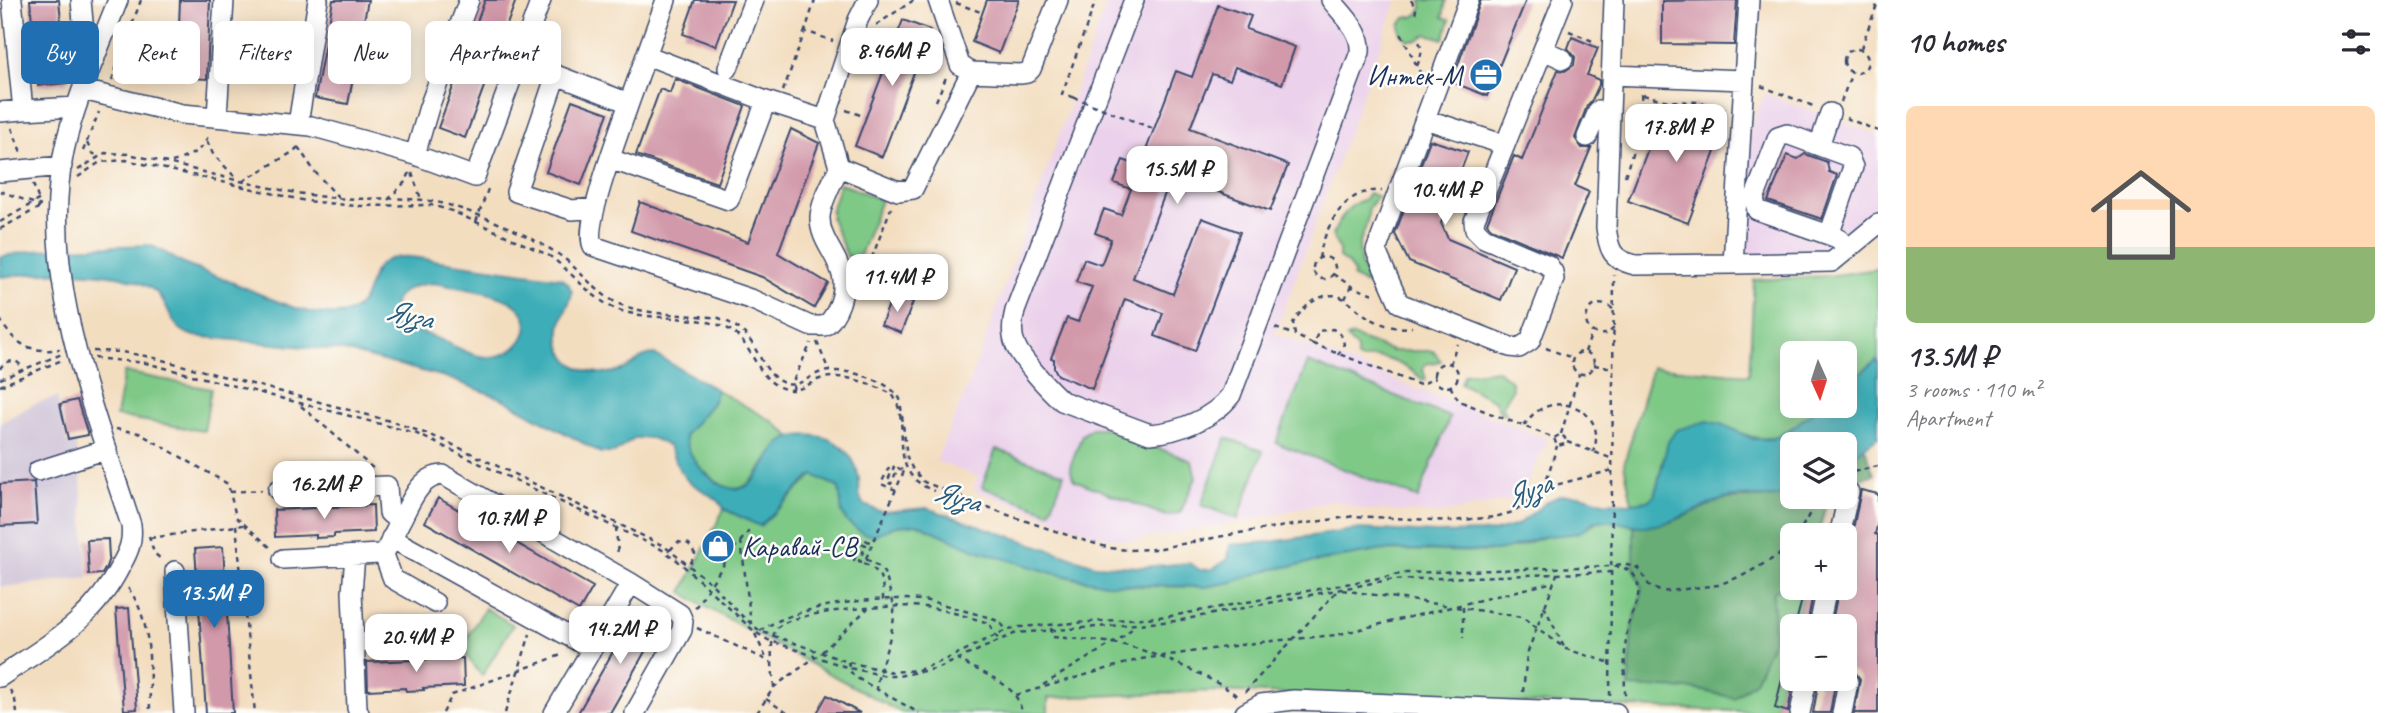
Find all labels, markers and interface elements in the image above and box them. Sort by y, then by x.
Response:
chip: Buy [21,21,99,84]
chip: Rent [113,21,200,84]
chip: Filters [214,21,314,84]
chip: New [328,21,411,84]
chip: Apartment [425,21,561,84]
text: 10 homes [1906,23,2004,61]
icon: filters [2337,23,2375,61]
pin: 8.46M ₽ [827,28,957,88]
text: 8.46M ₽ [857,36,927,65]
office icon: Интек-М [1467,56,1505,94]
place label: Интек-М [1367,58,1465,93]
pin: 17.8M ₽ [1611,104,1741,164]
text: 17.8M ₽ [1641,112,1711,141]
pin: 15.5M ₽ [1112,146,1242,206]
icon: home [2078,152,2204,278]
text: 15.5M ₽ [1142,154,1212,183]
pin: 10.4M ₽ [1380,168,1510,227]
text: 10.4M ₽ [1410,175,1480,204]
pin: 11.4M ₽ [832,254,962,314]
text: 11.4M ₽ [862,262,932,291]
water label: Яуза [382,290,439,338]
text: 13.5M ₽ [1906,337,1997,375]
north arrow [1780,341,1857,418]
map controls [1780,341,1857,691]
text: 3 rooms · 110 m² [1906,375,2041,404]
text: Apartment [1906,404,1991,433]
button: layers [1780,432,1857,509]
pin: 16.2M ₽ [259,462,389,521]
water label: Яуза [1499,463,1559,516]
text: 16.2M ₽ [289,469,359,498]
water label: Яуза [929,471,988,522]
pin: 10.7M ₽ [444,496,574,555]
text: 10.7M ₽ [474,503,544,532]
button: + [1780,523,1857,600]
shop icon: Каравай-СВ [699,527,737,565]
place label: Каравай-СВ [742,529,860,564]
pin: 13.5M ₽ [149,570,279,630]
text: 13.5M ₽ [179,578,249,607]
pin: 14.2M ₽ [555,606,685,666]
pin: 20.4M ₽ [351,614,481,674]
text: 14.2M ₽ [585,614,655,643]
button: − [1780,614,1857,691]
text: 20.4M ₽ [381,622,451,651]

